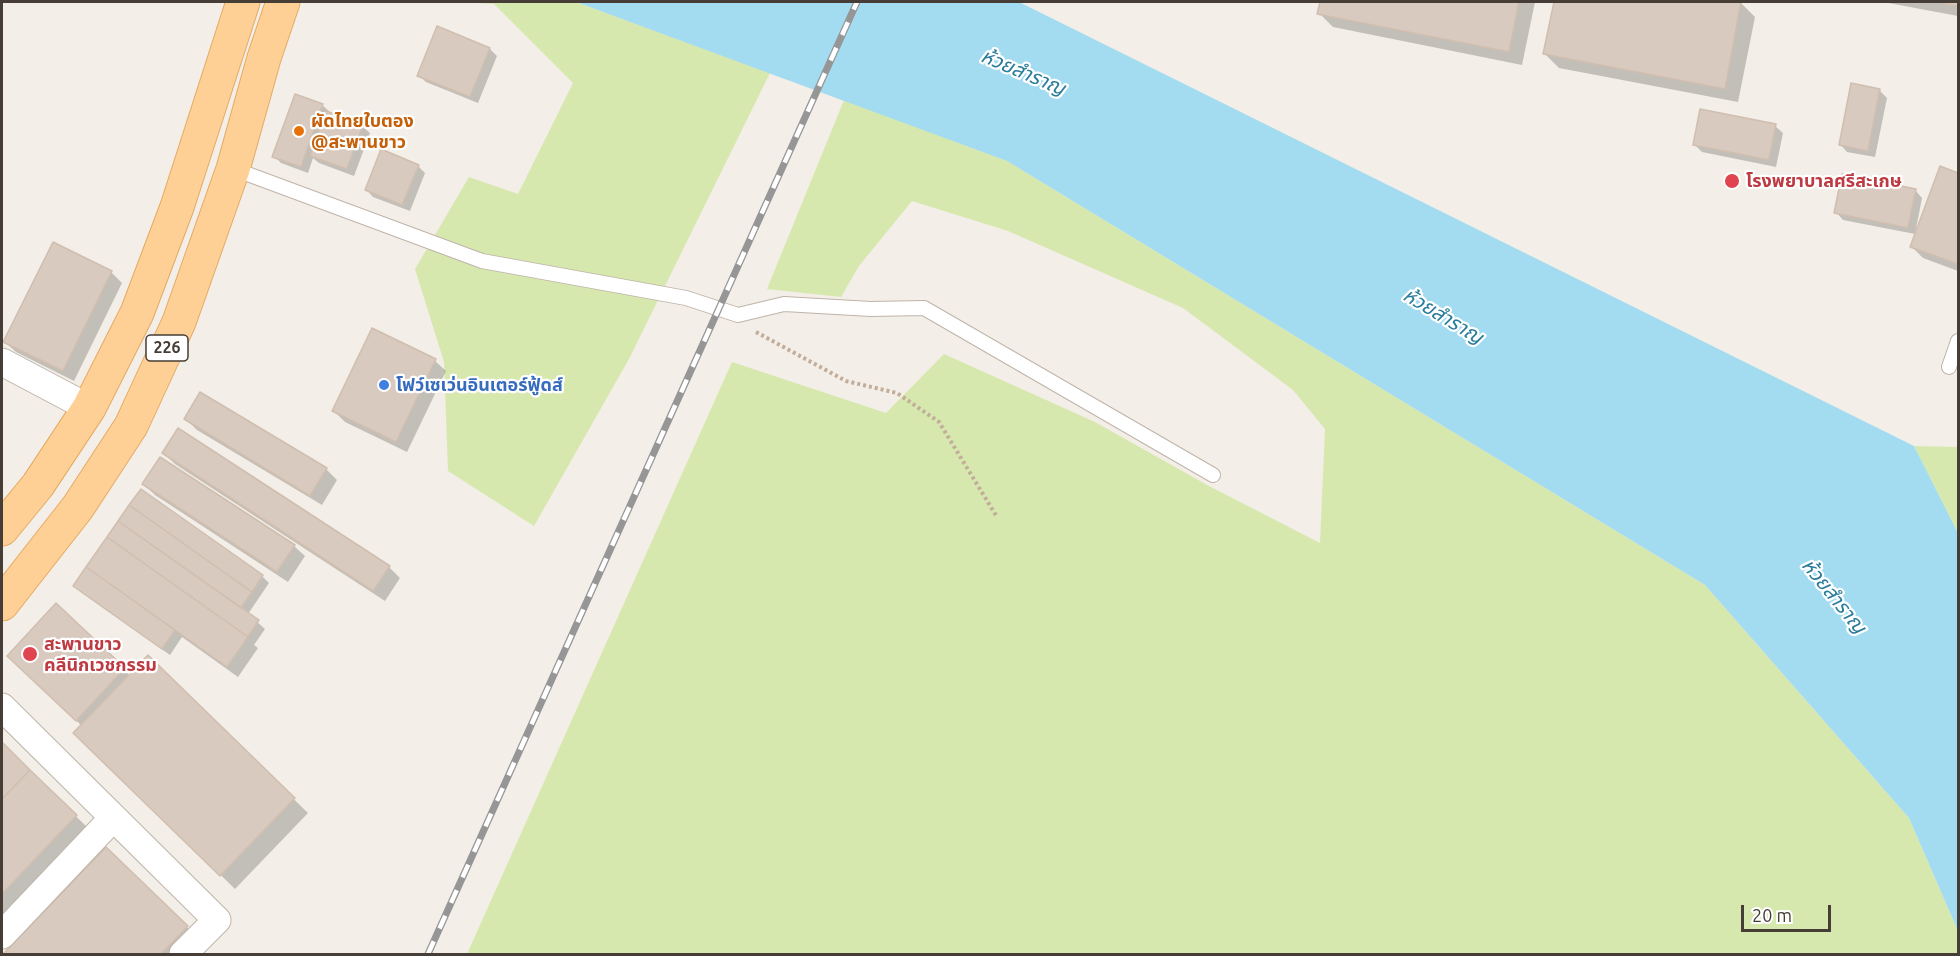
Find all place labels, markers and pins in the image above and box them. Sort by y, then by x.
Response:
place label: ผัดไทยใบตอง @สะพานขาว [311,110,414,152]
marker: ผัดไทยใบตอง @สะพานขาว [292,124,306,138]
place label: โรงพยาบาลศรีสะเกษ [1746,170,1902,192]
marker: โรงพยาบาลศรีสะเกษ [1723,172,1741,190]
place label: โฟว์เซเว่นอินเตอร์ฟู้ดส์ [396,374,563,396]
marker: โฟว์เซเว่นอินเตอร์ฟู้ดส์ [377,378,391,392]
place label: สะพานขาว คลีนิกเวชกรรม [44,633,157,676]
marker: สะพานขาว คลีนิกเวชกรรม [21,645,39,663]

